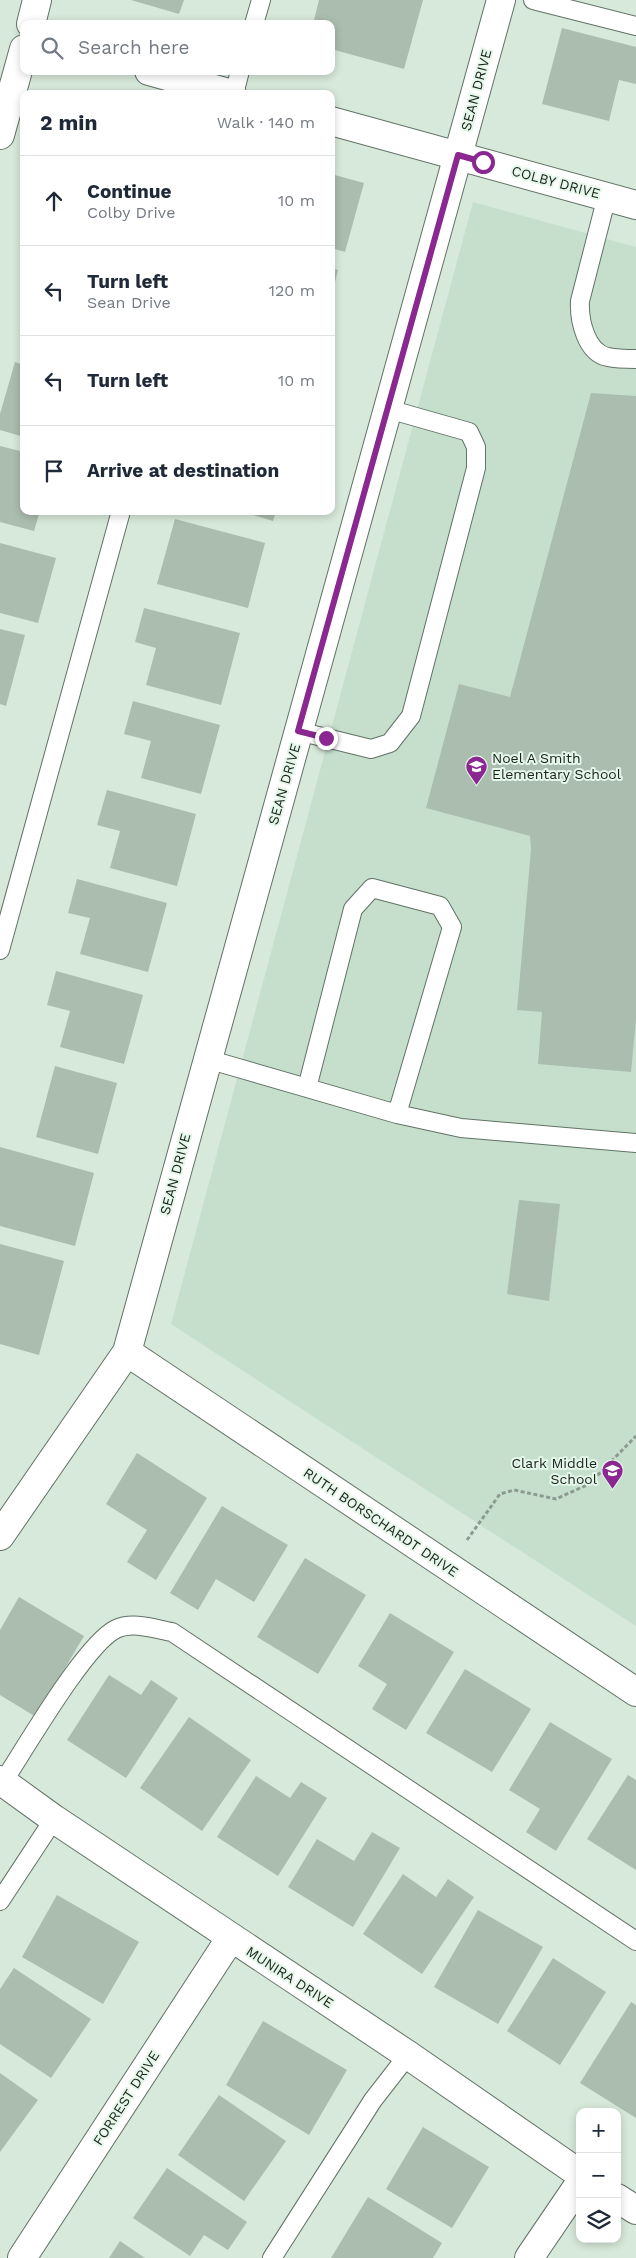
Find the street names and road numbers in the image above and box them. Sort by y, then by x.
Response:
street label: SEAN DRIVE [457,47,495,133]
street label: COLBY DRIVE [510,162,602,202]
street label: SEAN DRIVE [265,741,303,826]
street label: SEAN DRIVE [156,1131,194,1217]
street label: RUTH BORSCHARDT DRIVE [301,1464,461,1580]
street label: MUNIRA DRIVE [243,1943,337,2011]
street label: FORREST DRIVE [90,2048,163,2148]

